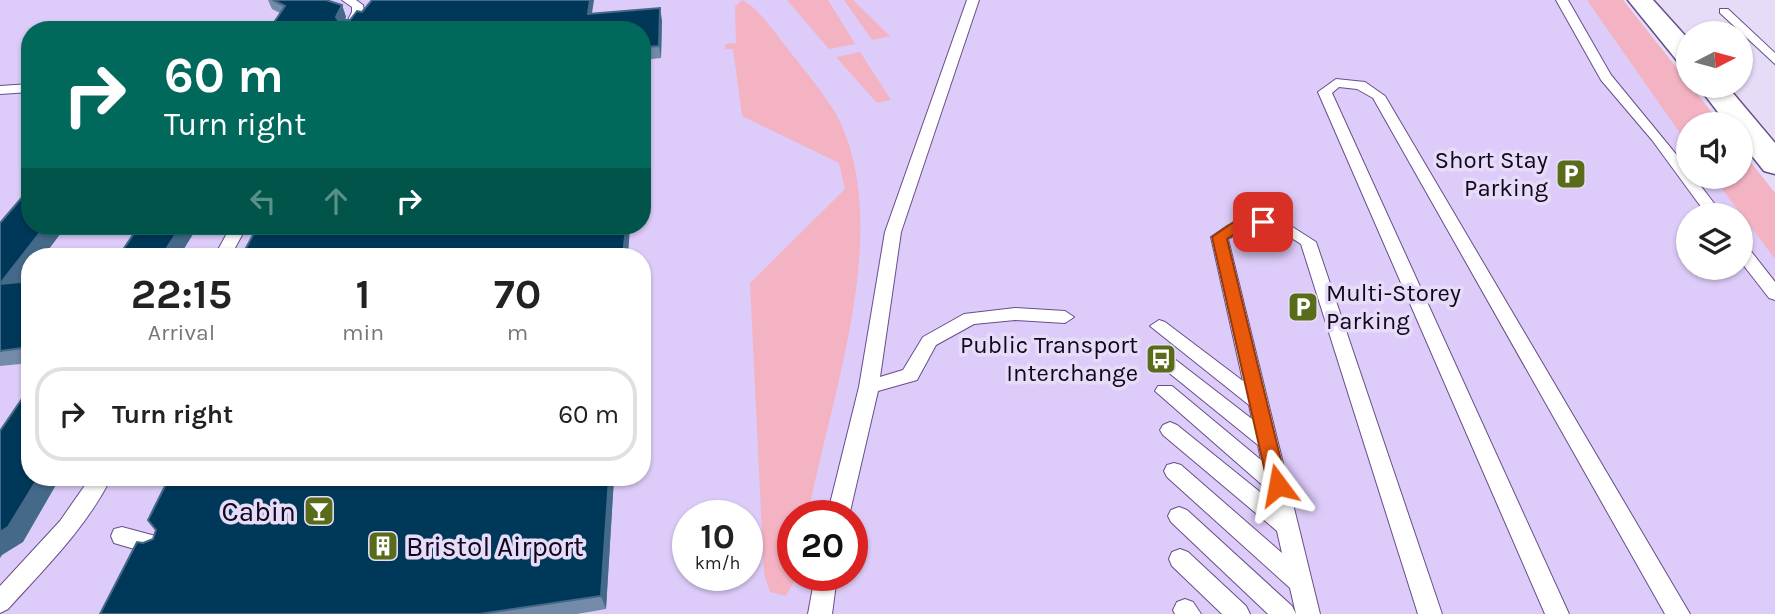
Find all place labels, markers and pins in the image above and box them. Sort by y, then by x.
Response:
place label: Short Stay Parking [1435,146,1548,202]
parking icon: Short Stay Parking [1554,157,1588,191]
pin [1233,192,1293,252]
place label: Multi-Storey Parking [1326,279,1461,335]
parking icon: Multi-Storey Parking [1286,290,1320,324]
place label: Public Transport Interchange [960,331,1138,387]
bus stop icon: Public Transport Interchange [1144,342,1178,376]
bar icon: Cabin [302,494,336,528]
place label: Cabin [222,495,296,528]
building icon: Bristol Airport [366,529,400,563]
place label: Bristol Airport [406,530,584,563]

